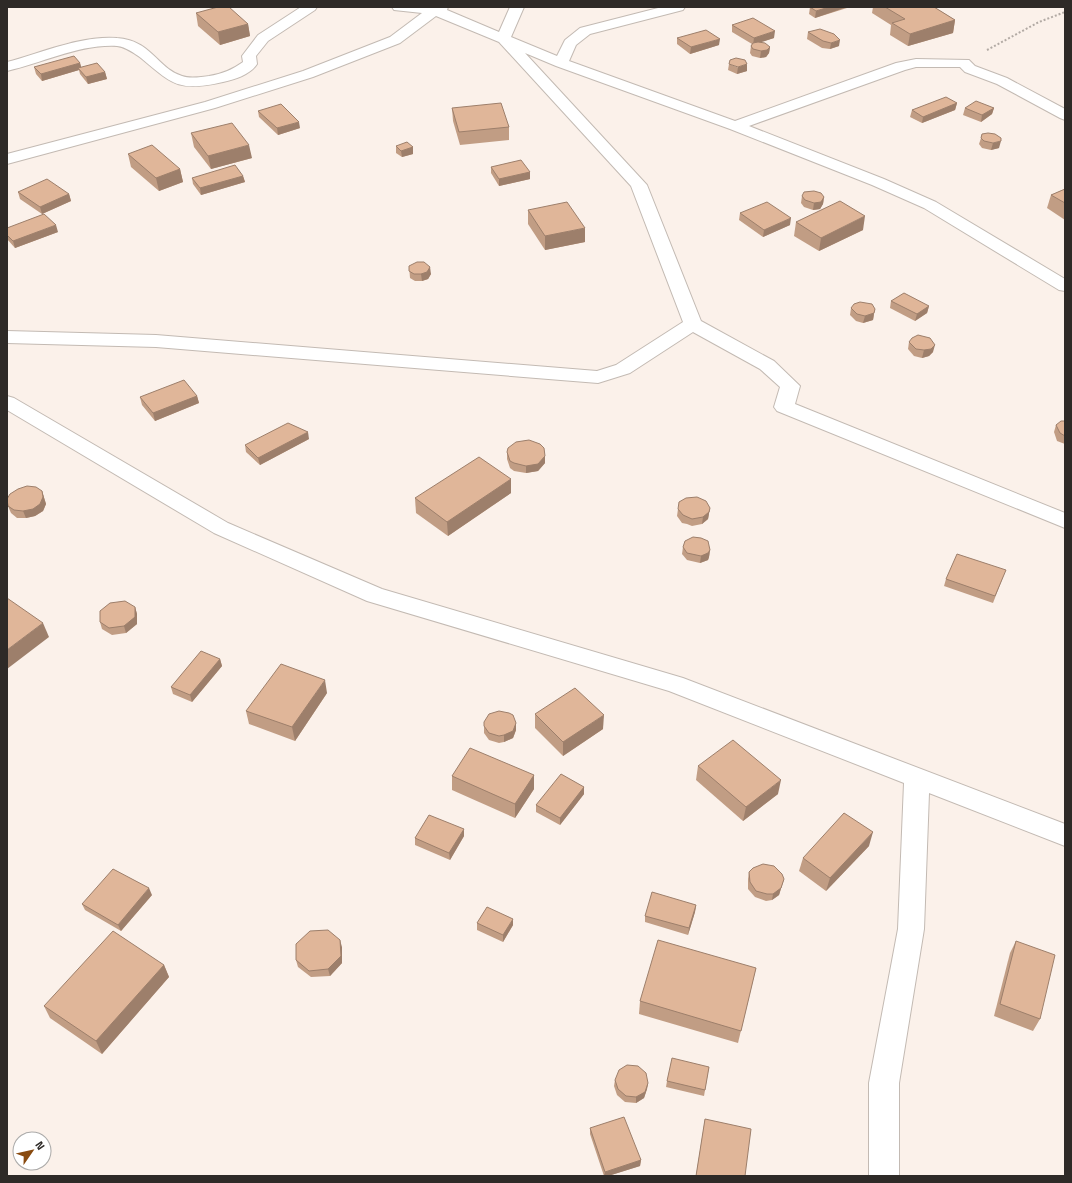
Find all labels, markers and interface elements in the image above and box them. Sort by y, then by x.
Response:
north arrow [12,1131,52,1171]
text: N [32,1138,49,1153]

